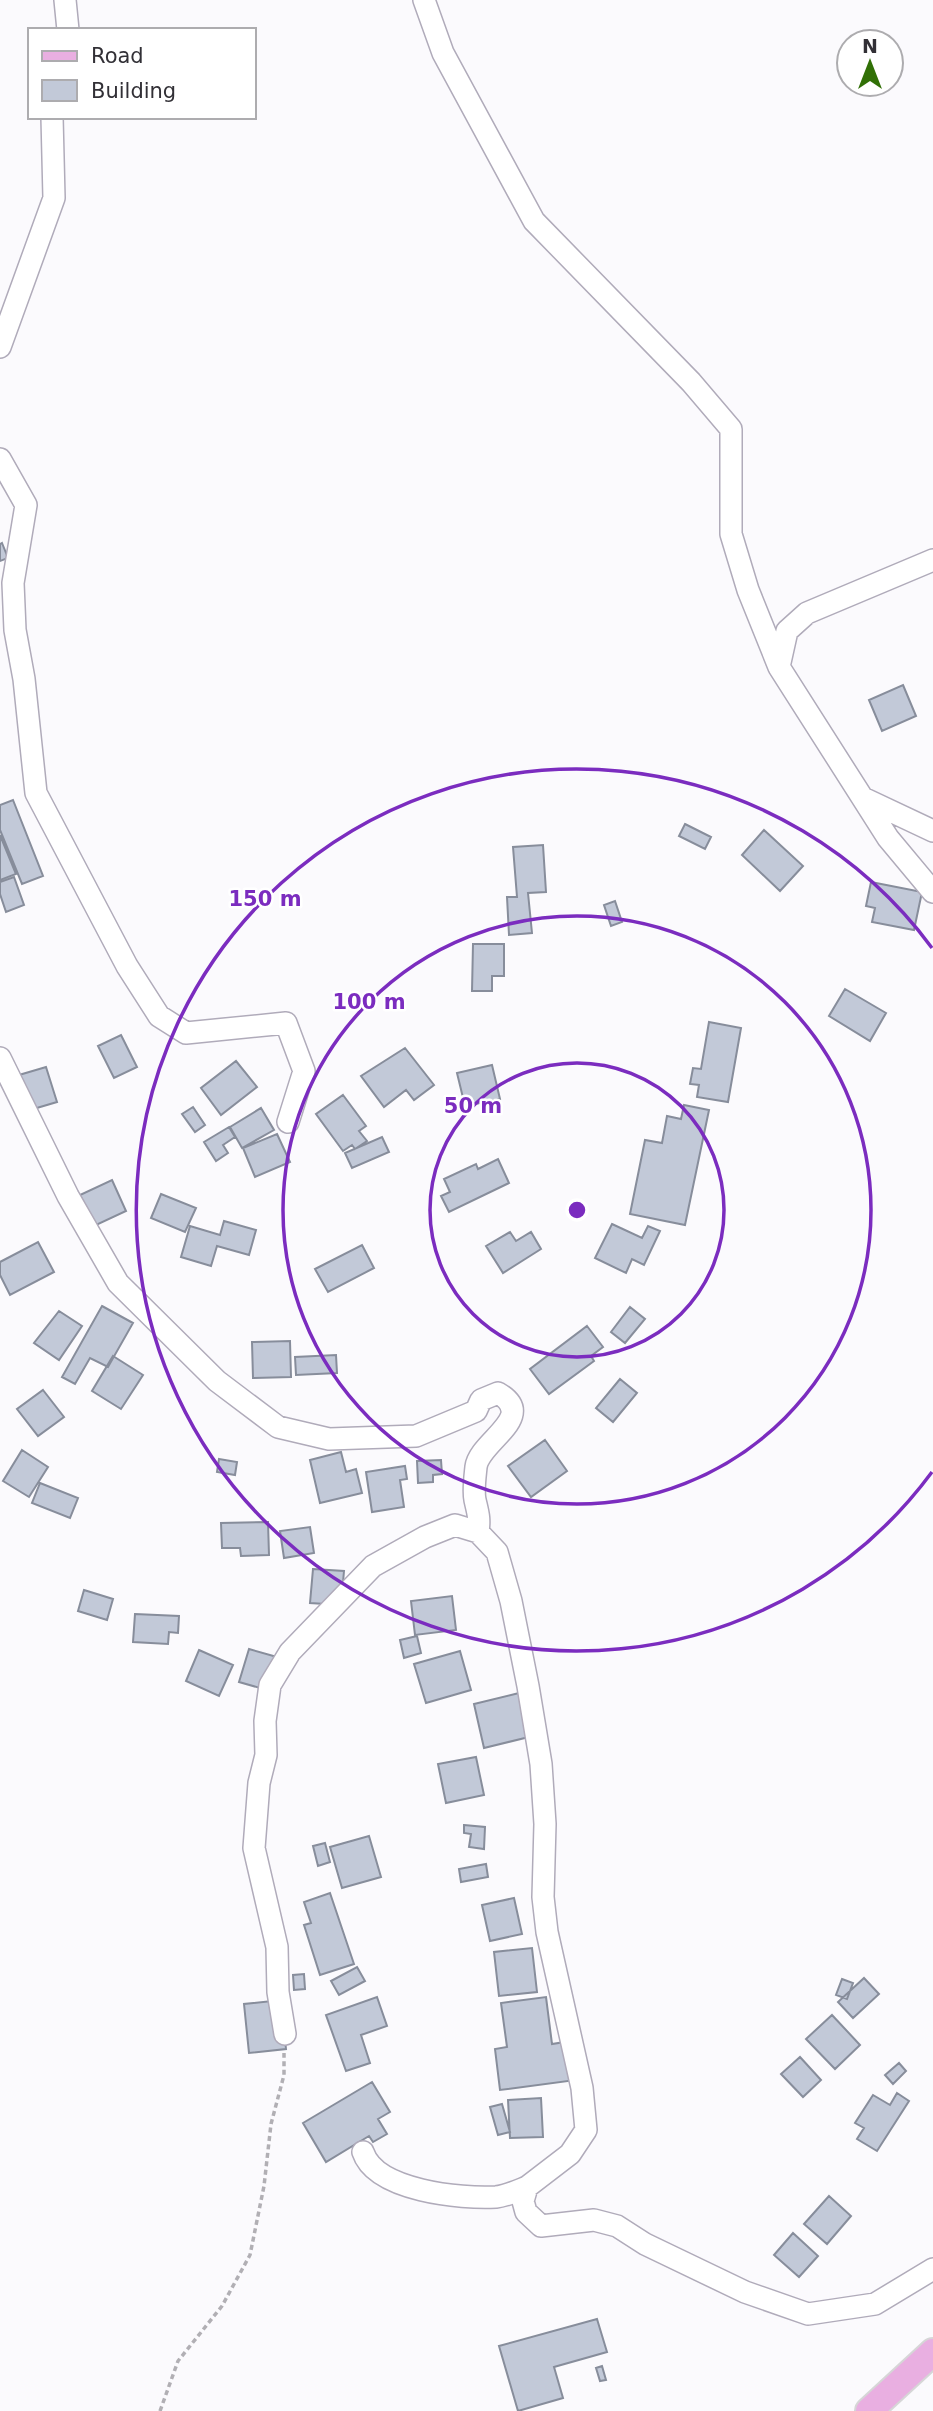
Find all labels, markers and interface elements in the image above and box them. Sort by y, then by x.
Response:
legend [28,28,256,119]
north arrow [835,28,905,98]
text: N [862,35,878,57]
text: Road [91,44,144,68]
text: Building [91,79,176,103]
text: 150 m [228,887,302,911]
text: 100 m [332,990,406,1014]
text: 50 m [444,1094,502,1118]
centre of rings [565,1198,589,1222]

